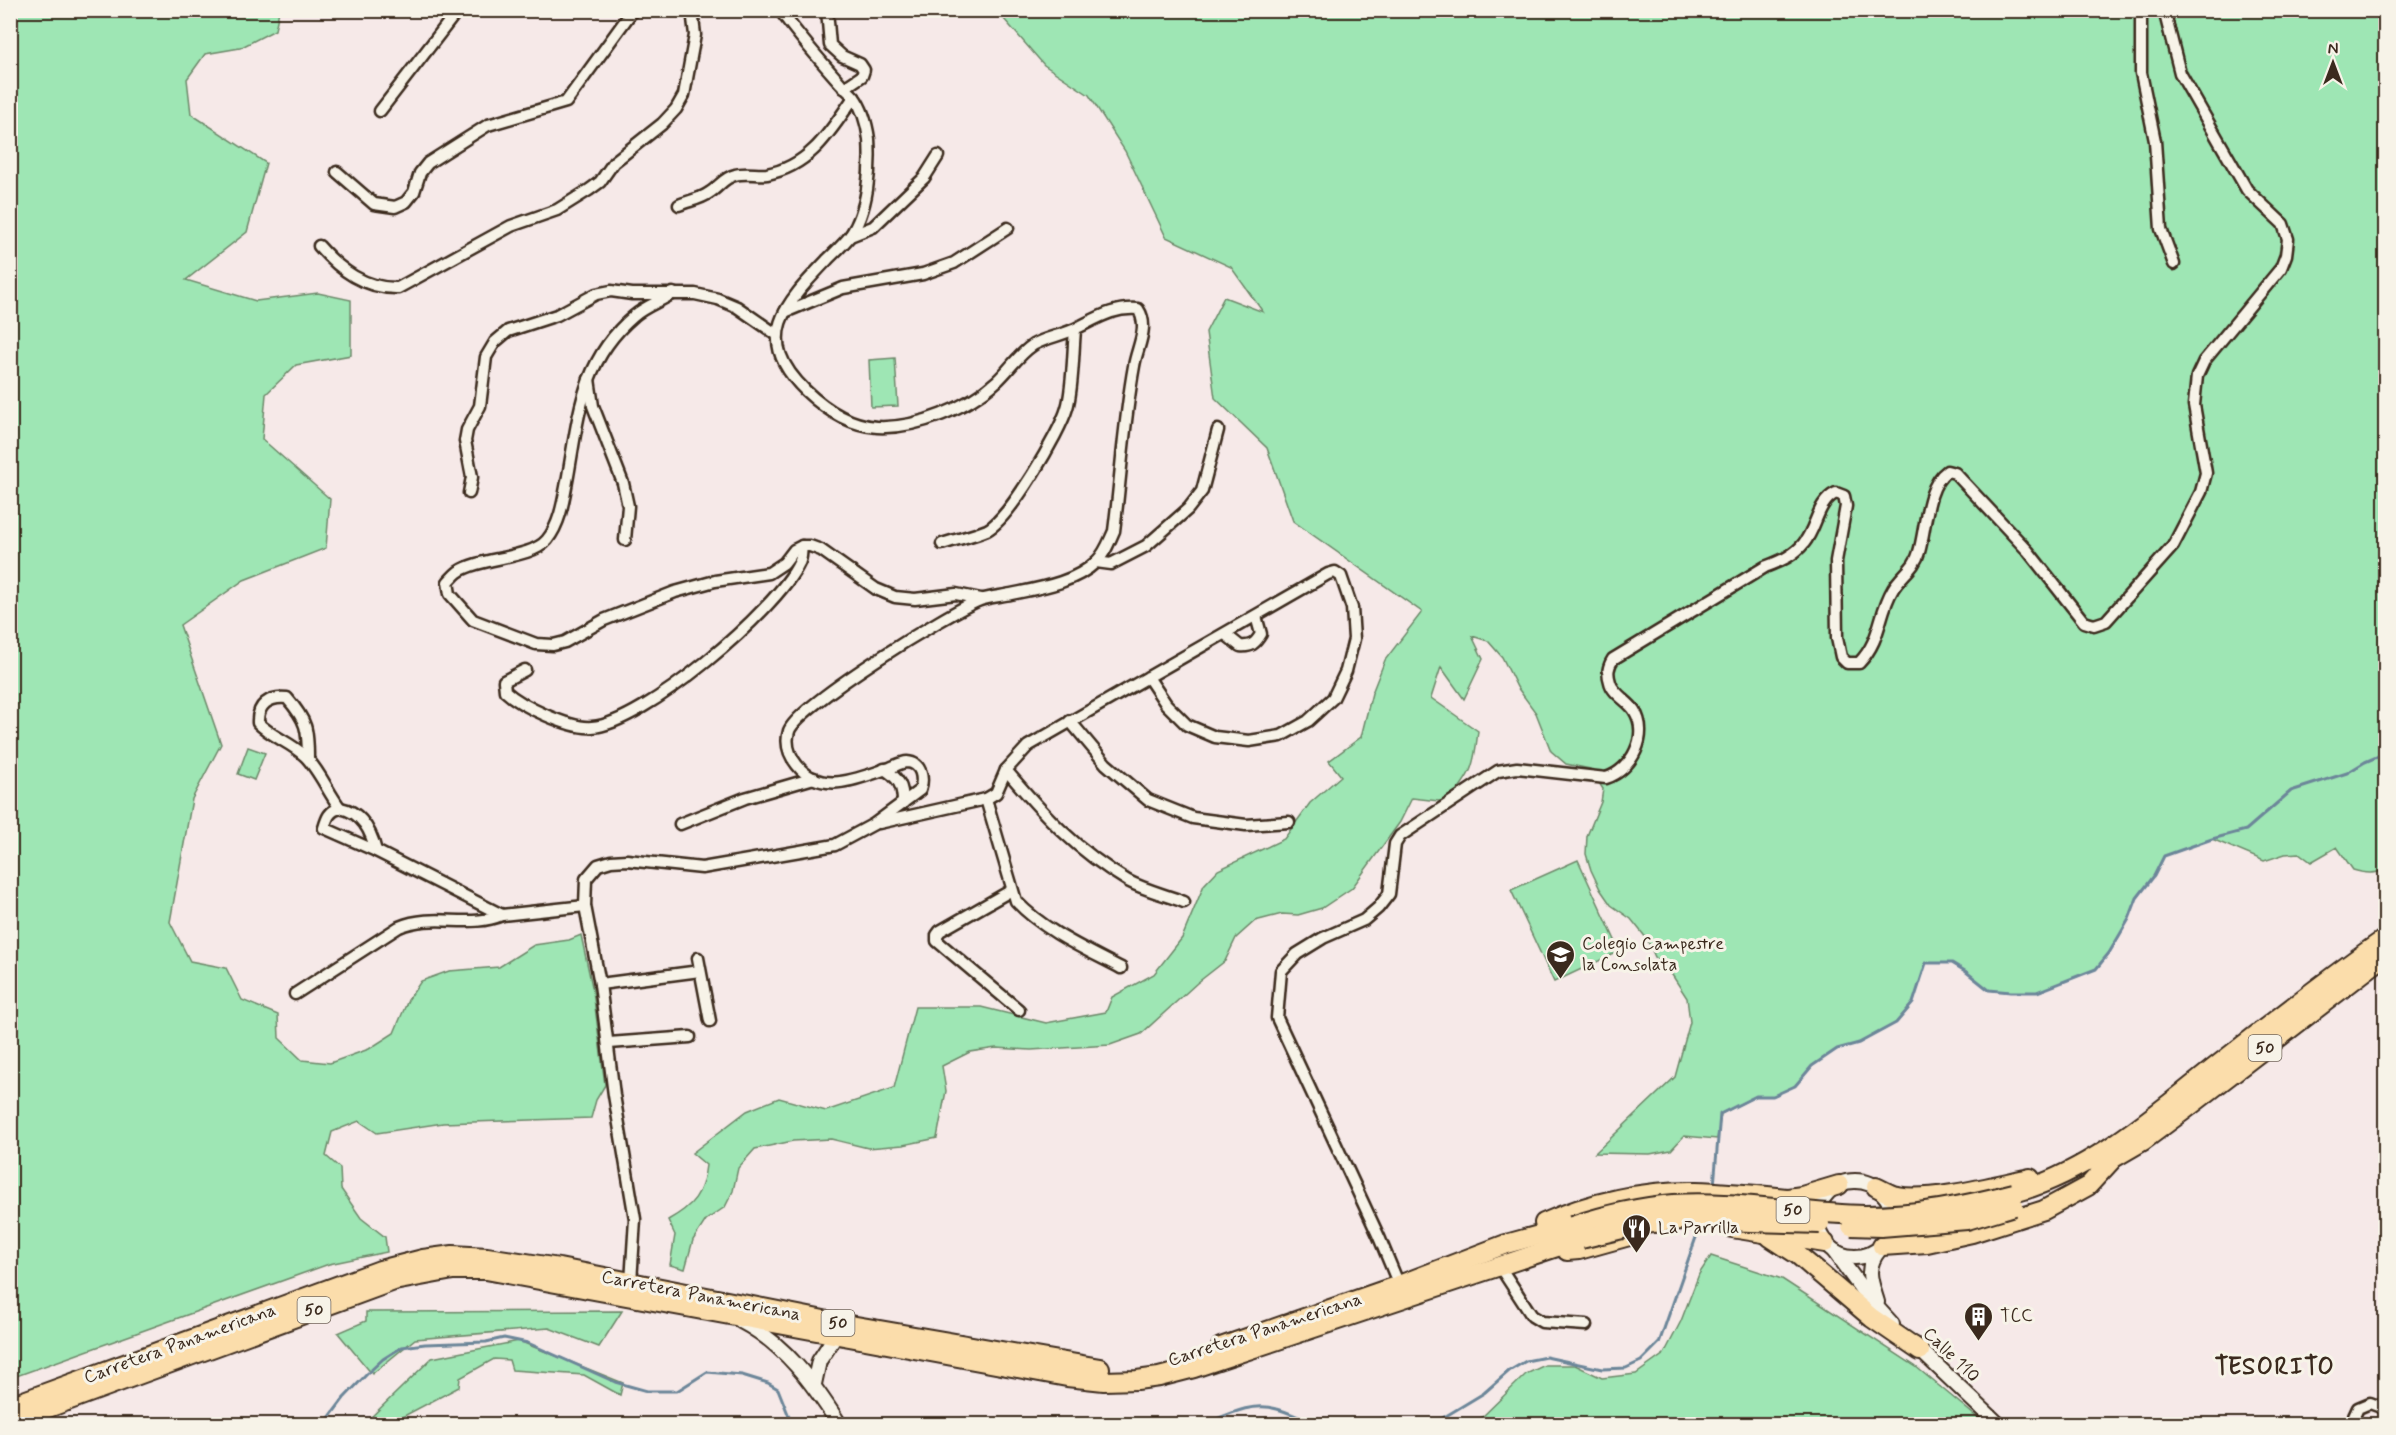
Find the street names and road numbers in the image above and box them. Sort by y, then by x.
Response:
road number: 50 [2248,1035,2282,1061]
road number: 50 [1776,1197,1810,1223]
street label: Carretera Panamericana [599,1265,803,1327]
street label: Carretera Panamericana [1165,1287,1365,1373]
road number: 50 [298,1297,330,1323]
street label: Carretera Panamericana [81,1298,279,1390]
road number: 50 [822,1310,854,1336]
street label: Calle 110 [1917,1322,1985,1388]

